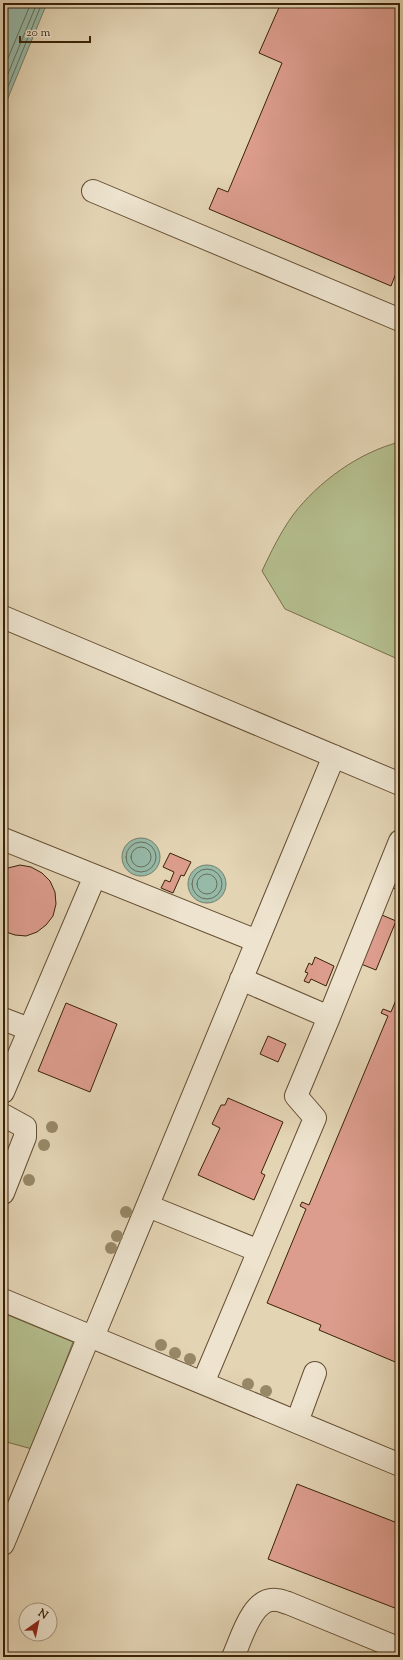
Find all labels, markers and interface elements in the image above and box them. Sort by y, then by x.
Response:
scale bar [20,18,90,44]
text: 20 m [26,24,51,42]
north arrow [18,1602,58,1642]
text: N [34,1605,51,1624]

